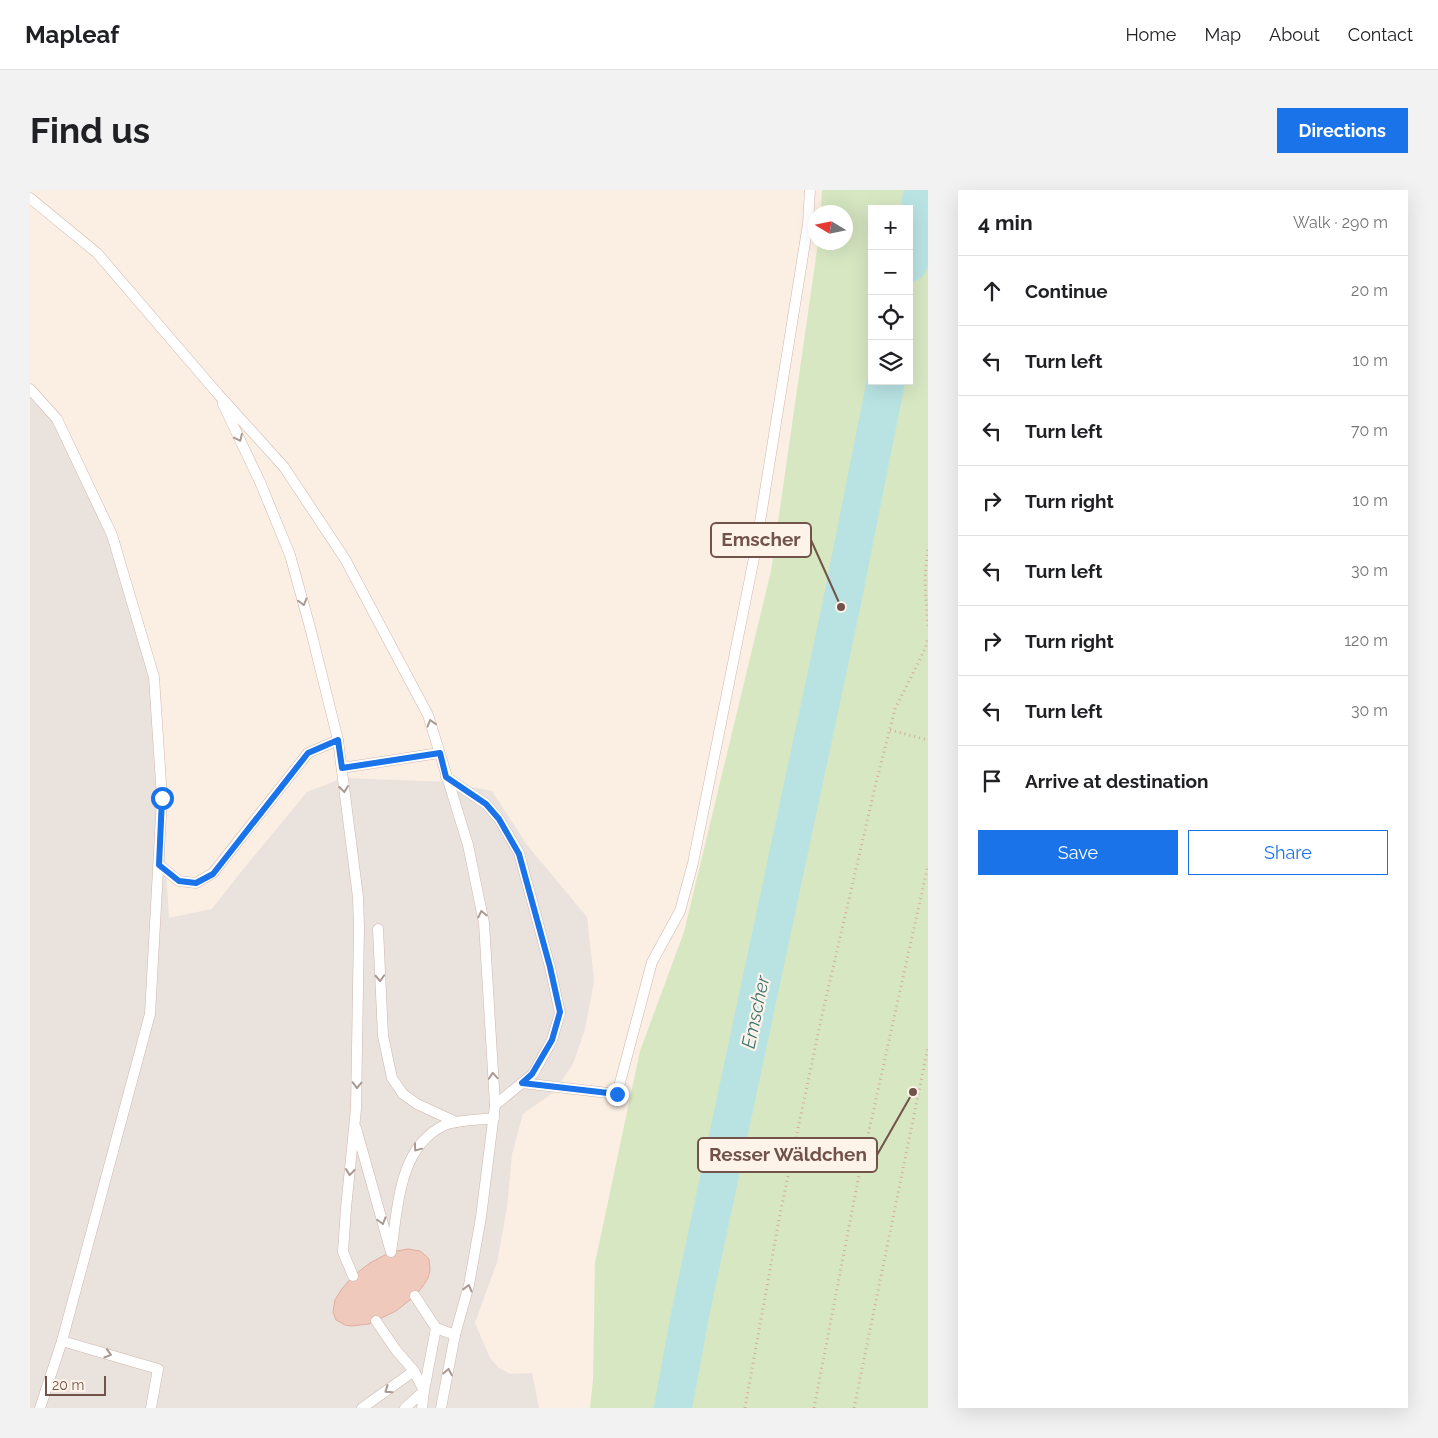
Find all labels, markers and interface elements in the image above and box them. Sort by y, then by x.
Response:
text: Mapleaf [25,20,119,49]
text: Home [1125,24,1176,45]
text: Map [1204,24,1241,45]
text: About [1269,24,1320,45]
text: Contact [1348,24,1413,45]
button: Directions [1277,108,1408,153]
text: Find us [30,110,150,151]
north arrow [808,205,853,250]
map controls [868,205,913,385]
button: + [868,205,913,250]
text: 4 min [978,210,1033,235]
text: Walk · 290 m [1293,213,1388,232]
button: − [868,250,913,295]
icon: ahead [978,277,1006,305]
text: Continue [1025,280,1108,302]
text: 20 m [1351,281,1388,300]
button: locate [868,295,913,340]
button: layers [868,340,913,385]
icon: left [978,347,1006,375]
text: Turn left [1025,350,1102,372]
text: 10 m [1353,351,1388,370]
icon: left [978,417,1006,445]
text: Turn left [1025,420,1102,442]
text: 70 m [1351,421,1388,440]
one-way arrow [233,433,244,442]
icon: right [978,487,1006,515]
text: Turn right [1025,490,1114,512]
text: 10 m [1353,491,1388,510]
callout: Emscher [711,523,811,557]
text: Emscher [721,528,801,550]
icon: left [978,557,1006,585]
text: Turn left [1025,560,1102,582]
text: 30 m [1351,561,1388,580]
one-way arrow [297,598,307,606]
icon: right [978,627,1006,655]
text: Turn right [1025,630,1114,652]
text: 120 m [1344,631,1388,650]
icon: left [978,697,1006,725]
text: Turn left [1025,700,1102,722]
text: 30 m [1351,701,1388,720]
one-way arrow [426,719,436,728]
icon: arrive [978,767,1006,795]
text: Arrive at destination [1025,770,1209,792]
one-way arrow [338,785,349,793]
route start [151,787,174,810]
button: Save [978,830,1178,875]
button: Share [1188,830,1388,875]
one-way arrow [477,909,488,918]
water label: Emscher [737,972,774,1050]
one-way arrow [375,974,386,982]
one-way arrow [488,1071,499,1079]
one-way arrow [351,1081,362,1089]
route end [606,1083,629,1106]
callout: Resser Wäldchen [698,1138,877,1172]
one-way arrow [415,1142,423,1151]
text: Resser Wäldchen [709,1143,867,1165]
one-way arrow [345,1168,356,1176]
one-way arrow [377,1216,387,1224]
one-way arrow [462,1284,473,1293]
one-way arrow [104,1349,112,1359]
one-way arrow [442,1367,453,1376]
scale bar [45,1373,106,1396]
text: 20 m [52,1377,84,1393]
one-way arrow [384,1384,394,1393]

